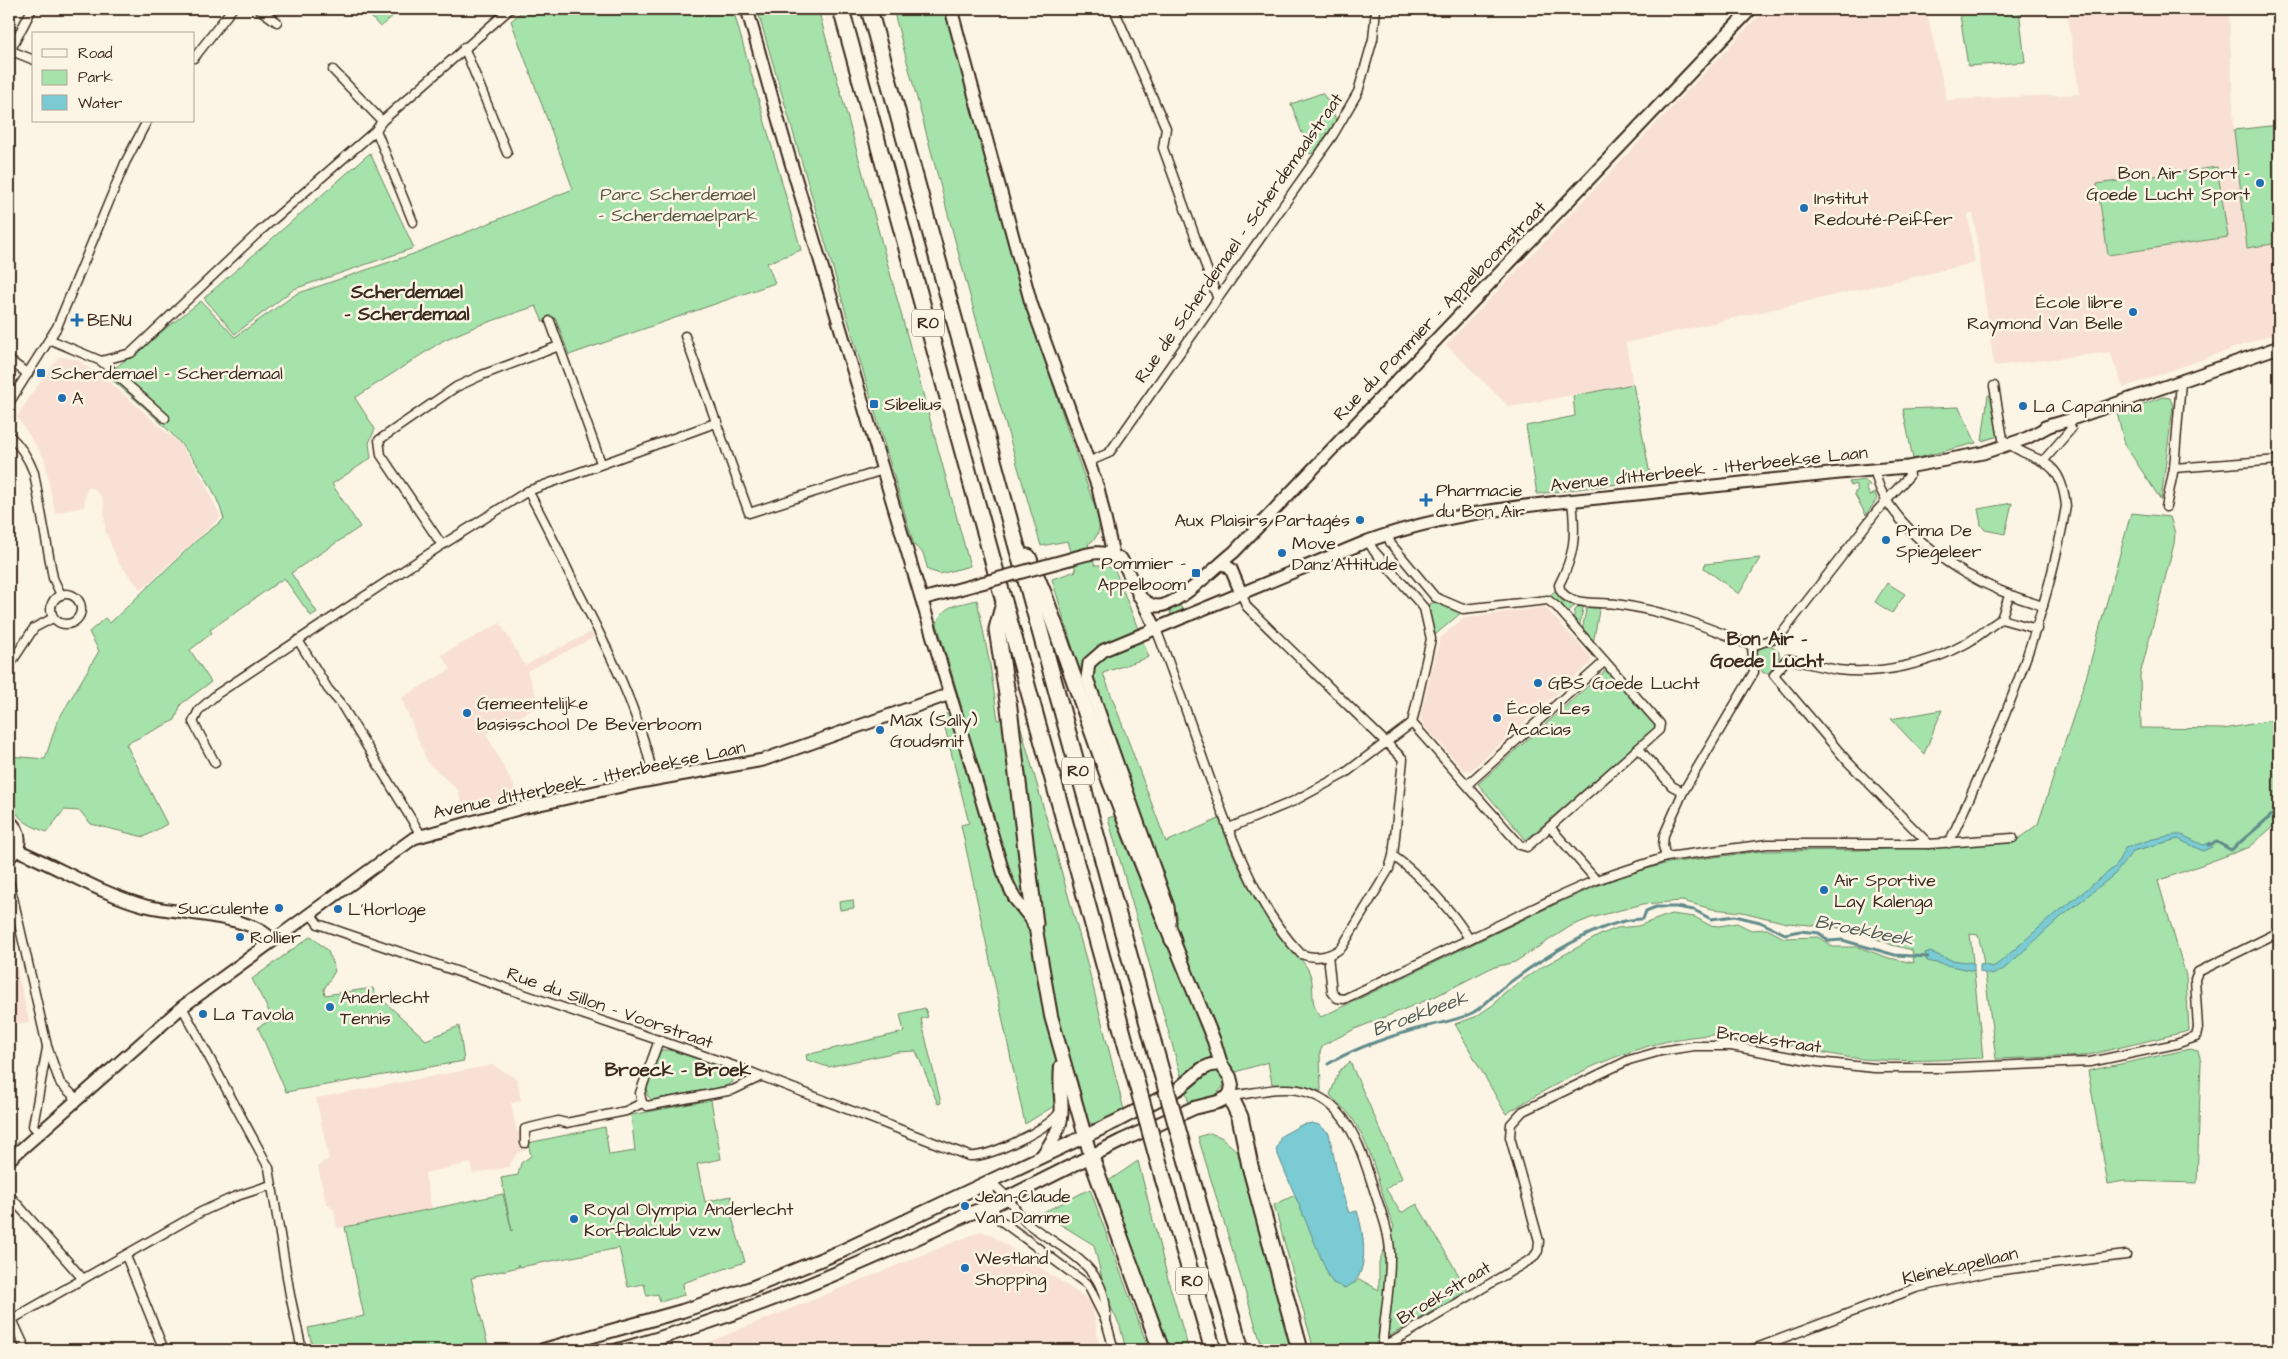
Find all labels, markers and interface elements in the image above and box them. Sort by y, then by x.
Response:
legend [32,32,195,122]
text: Road [78,43,113,64]
text: Park [78,67,113,88]
street label: Rue de Scherdemael - Scherdemaalstraat [1129,87,1350,388]
text: Water [78,93,122,114]
place label: Bon Air Sport - Goede Lucht Sport [2086,161,2251,207]
marker: Bon Air Sport - Goede Lucht Sport [2254,177,2266,189]
park label: Parc Scherdemael - Scherdemaelpark [598,182,758,228]
place label: Institut Redouté-Peiffer [1814,186,1953,232]
street label: Rue du Pommier - Appelboomstraat [1328,195,1553,426]
marker: Institut Redouté-Peiffer [1798,202,1810,214]
district label: Scherdemael - Scherdemaal [344,279,470,328]
place label: École libre Raymond Van Belle [1967,290,2123,337]
marker: École libre Raymond Van Belle [2127,306,2139,318]
place label: BENU [87,308,132,333]
road number: R0 [912,309,944,336]
marker: BENU [71,314,83,326]
place label: Scherdemael - Scherdemaal [51,361,283,386]
marker: Scherdemael - Scherdemaal [35,367,47,379]
place label: A [72,386,84,411]
marker: A [56,392,68,404]
place label: Sibelius [884,392,942,417]
place label: La Capannina [2033,394,2142,419]
marker: Sibelius [868,398,880,410]
marker: La Capannina [2017,400,2029,412]
street label: Avenue d'Itterbeek - Itterbeekse Laan [1549,440,1869,498]
place label: Pharmacie du Bon Air [1436,478,1525,524]
marker: Pharmacie du Bon Air [1420,494,1432,506]
place label: Aux Plaisirs Partagés [1174,508,1350,534]
marker: Aux Plaisirs Partagés [1354,514,1366,526]
place label: Prima De Spiegeleer [1896,518,1981,565]
place label: Move Danz’Attitude [1292,531,1398,577]
marker: Prima De Spiegeleer [1880,534,1892,546]
marker: Move Danz’Attitude [1276,547,1288,559]
place label: Pommier - Appelboom [1097,551,1186,597]
marker: Pommier - Appelboom [1190,567,1202,579]
district label: Bon Air - Goede Lucht [1710,626,1824,675]
place label: GBS Goede Lucht [1548,671,1700,696]
marker: GBS Goede Lucht [1532,677,1544,689]
place label: Gemeentelijke basisschool De Beverboom [477,691,701,737]
place label: École Les Acacias [1507,696,1590,742]
marker: Gemeentelijke basisschool De Beverboom [461,707,473,719]
place label: Max (Sally) Goudsmit [890,708,978,754]
marker: École Les Acacias [1491,712,1503,724]
marker: Max (Sally) Goudsmit [874,724,886,736]
street label: Avenue d'Itterbeek - Itterbeekse Laan [430,735,748,825]
road number: R0 [1062,758,1094,784]
place label: Air Sportive Lay Kalenga [1834,868,1936,915]
marker: Air Sportive Lay Kalenga [1818,884,1830,896]
place label: Succulente [178,896,269,921]
place label: L'Horloge [348,897,427,923]
marker: Succulente [273,902,285,914]
marker: L'Horloge [332,903,344,915]
water label: Broekbeek [1813,908,1916,954]
place label: Rollier [250,925,301,950]
marker: Rollier [234,931,246,943]
street label: Rue du Sillon - Voorstraat [503,961,717,1055]
water label: Broekbeek [1369,984,1472,1044]
place label: Anderlecht Tennis [340,985,430,1031]
marker: Anderlecht Tennis [324,1001,336,1013]
place label: La Tavola [213,1002,294,1027]
marker: La Tavola [197,1008,209,1020]
street label: Broekstraat [1715,1020,1824,1060]
district label: Broeck - Broek [605,1057,752,1084]
place label: Jean-Claude Van Damme [975,1184,1071,1230]
place label: Royal Olympia Anderlecht Korfbalclub vzw [584,1197,794,1243]
marker: Jean-Claude Van Damme [959,1200,971,1212]
marker: Royal Olympia Anderlecht Korfbalclub vzw [568,1213,580,1225]
street label: Kleinekapellaan [1900,1241,2020,1291]
place label: Westland Shopping [975,1246,1048,1293]
street label: Broekstraat [1392,1255,1496,1331]
marker: Westland Shopping [959,1262,971,1274]
road number: R0 [1176,1268,1208,1294]

